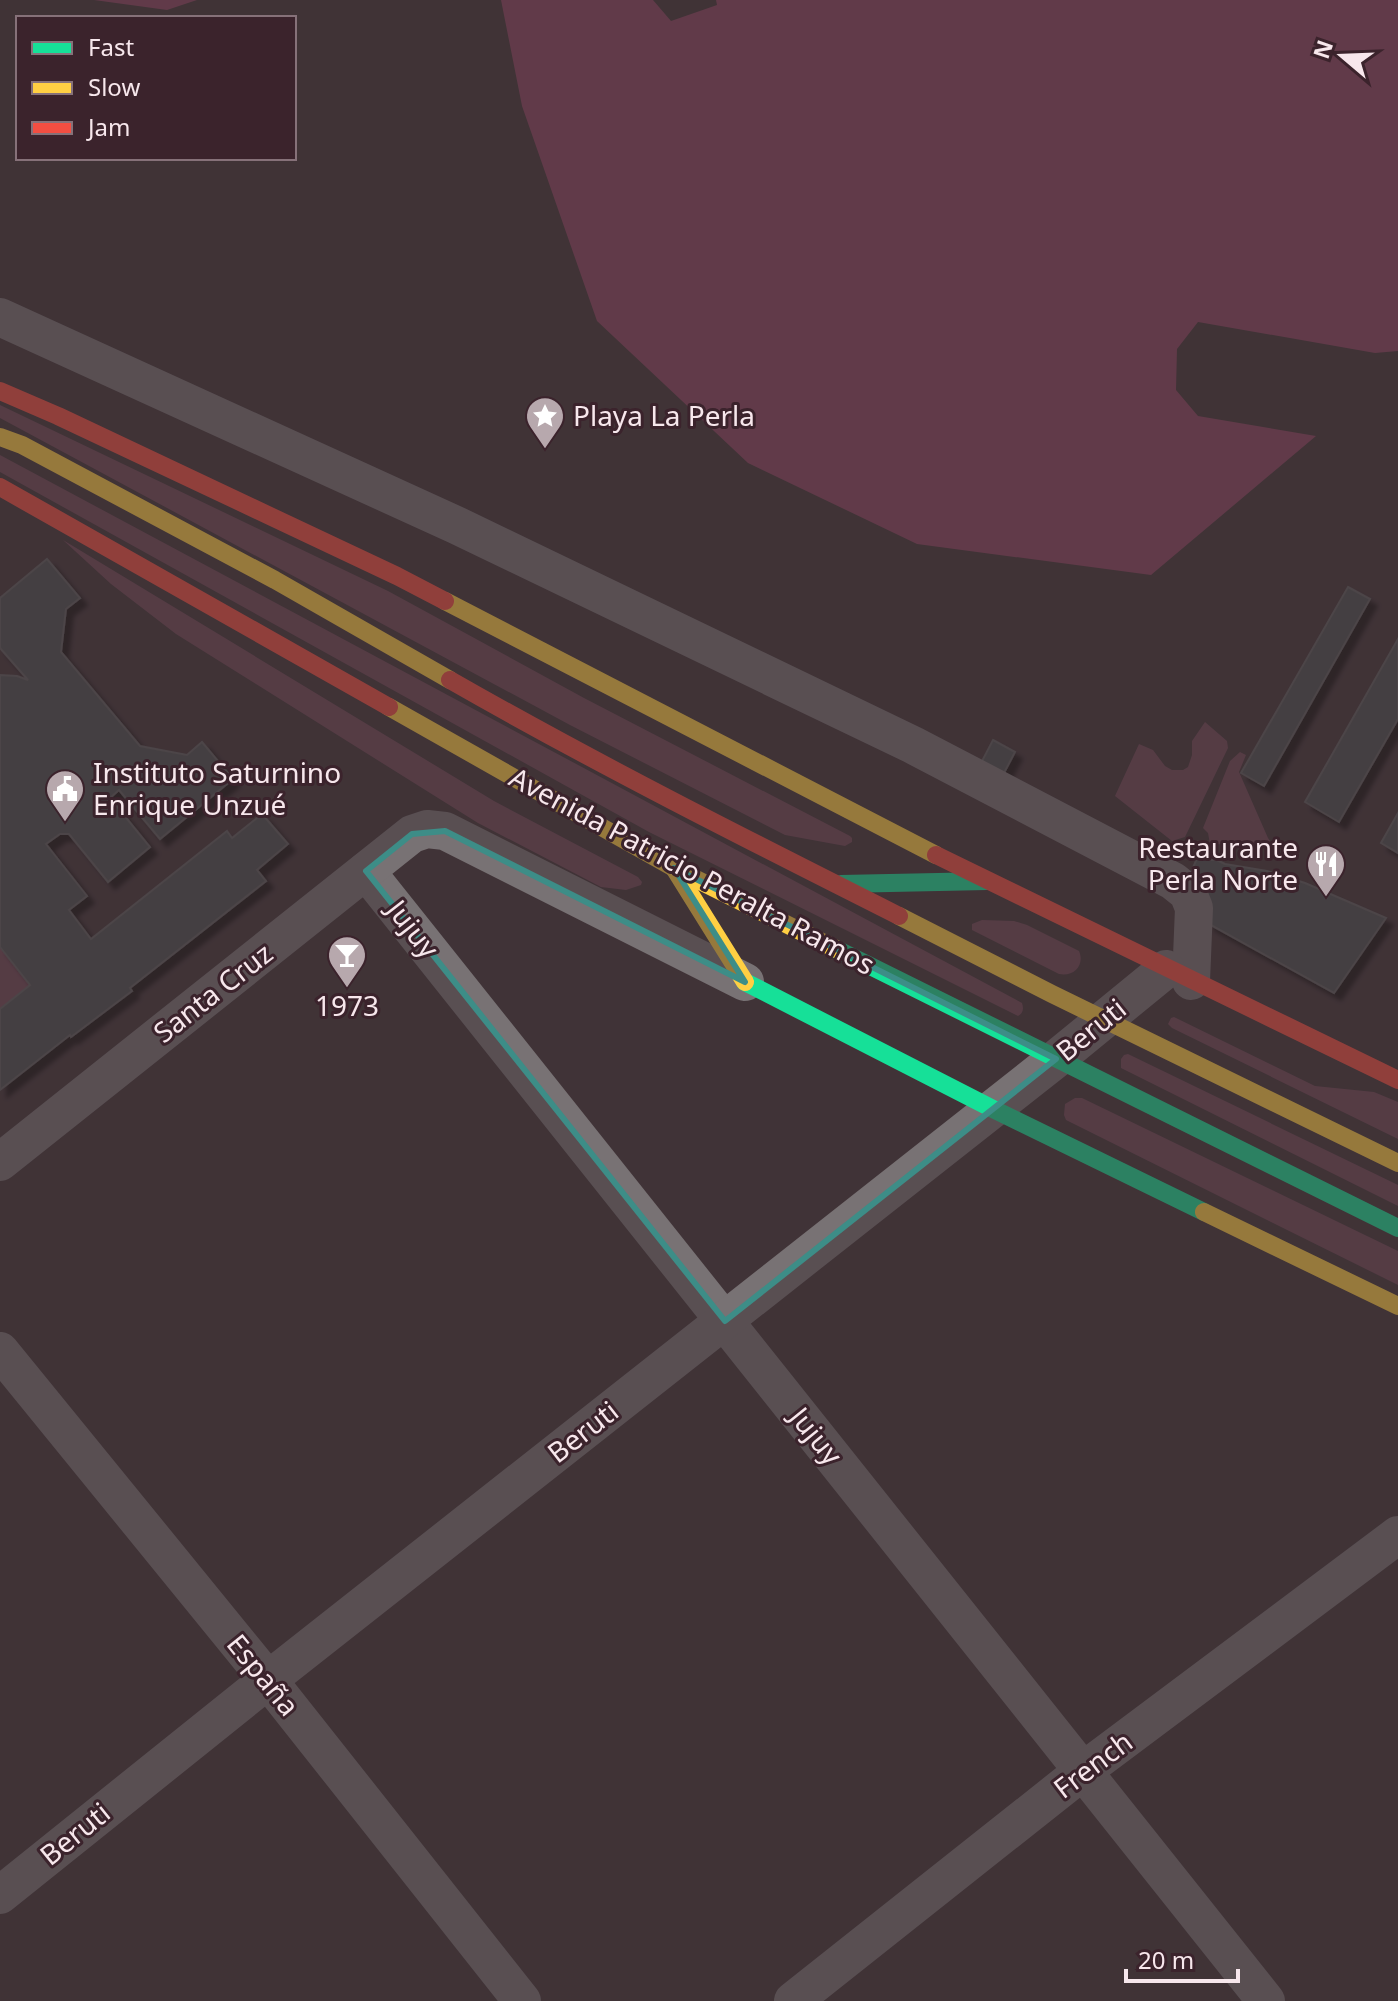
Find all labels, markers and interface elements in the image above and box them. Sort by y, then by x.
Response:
legend [16,16,296,160]
north arrow [1302,16,1382,96]
text: Fast [88,30,134,63]
text: N [1305,36,1339,63]
text: Slow [88,70,140,103]
text: Jam [86,110,130,143]
place icon: Playa La Perla [524,395,566,450]
place label: Playa La Perla [573,396,755,434]
place label: Instituto Saturnino Enrique Unzué [93,753,341,823]
street label: Avenida Patricio Peralta Ramos [503,757,882,983]
public building icon: Instituto Saturnino Enrique Unzué [44,768,86,823]
place label: Restaurante Perla Norte [1138,828,1298,898]
restaurant icon: Restaurante Perla Norte [1305,843,1347,898]
street label: Jujuy [377,889,449,966]
street label: Santa Cruz [145,934,280,1051]
bar icon: 1973 [326,934,368,989]
place label: 1973 [315,986,379,1024]
street label: Beruti [1047,989,1133,1069]
street label: Beruti [539,1392,626,1471]
street label: Jujuy [780,1396,852,1473]
street label: España [219,1626,308,1723]
street label: French [1045,1722,1140,1806]
street label: Beruti [31,1793,117,1873]
scale bar [1126,1933,1238,1983]
text: 20 m [1138,1943,1194,1976]

